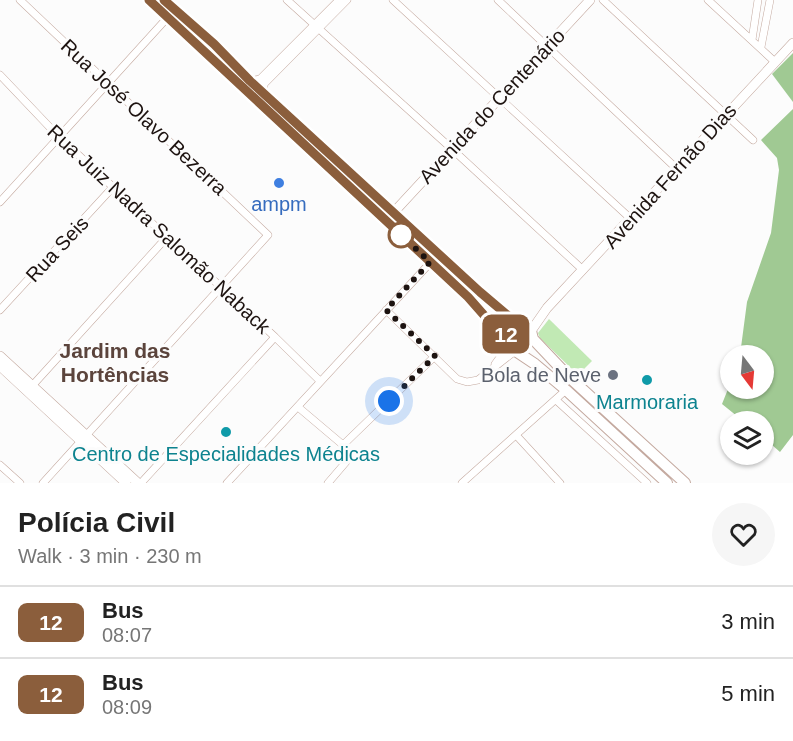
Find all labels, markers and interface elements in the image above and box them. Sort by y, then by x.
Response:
street label: Avenida do Centenário [415,24,569,188]
street label: Rua José Olavo Bezerra [57,35,232,200]
street label: Avenida Fernão Dias [599,99,741,253]
street label: Rua Juiz Nadra Salomão Naback [43,120,275,339]
marker: ampm [272,176,286,190]
place label: ampm [251,193,307,215]
street label: Rua Seis [21,212,93,286]
unlabelled marker [388,222,414,248]
line badge: 12 [479,314,533,354]
text: 12 [494,323,518,346]
district label: Jardim das Hortências [60,339,170,386]
north arrow [720,345,774,399]
map controls [720,345,774,465]
place label: Bola de Neve [481,364,601,386]
marker: Bola de Neve [606,368,620,382]
marker: Marmoraria [640,373,654,387]
your location [374,386,404,416]
place label: Marmoraria [596,391,699,413]
button: layers [720,411,774,465]
marker: Centro de Especialidades Médicas [219,425,233,439]
place label: Centro de Especialidades Médicas [72,443,380,465]
button: heart [712,503,775,566]
text: Polícia Civil [18,507,175,538]
text: Walk · 3 min · 230 m [18,545,202,567]
text: Bus [102,598,144,623]
text: 3 min [721,609,775,634]
text: 12 [39,611,63,634]
text: 08:07 [102,624,152,646]
text: Bus [102,670,144,695]
text: 5 min [721,681,775,706]
text: 12 [39,683,63,706]
text: 08:09 [102,696,152,718]

